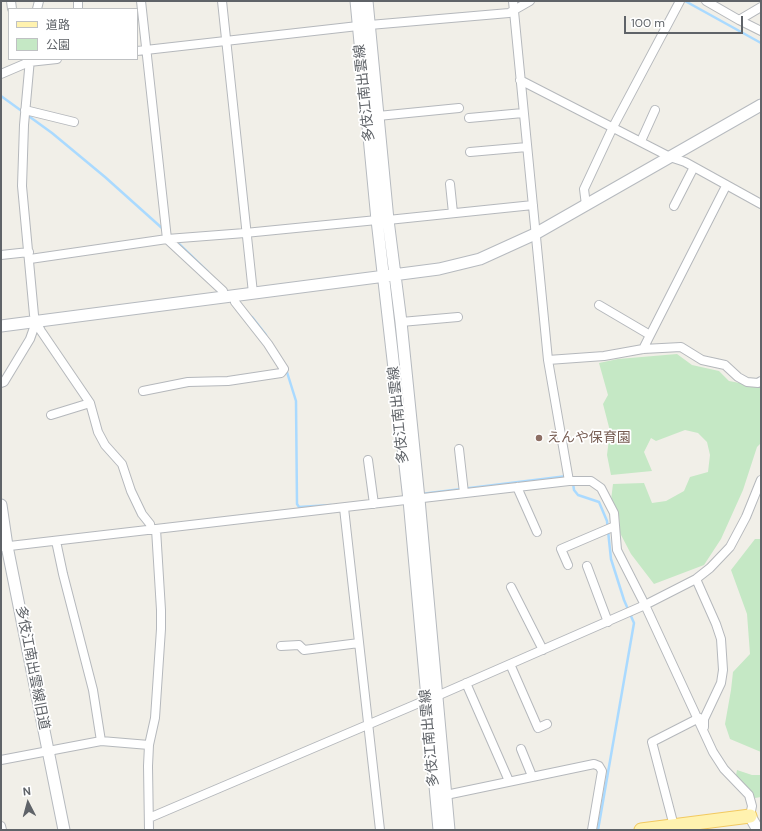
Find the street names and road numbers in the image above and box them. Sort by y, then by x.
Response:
street label: 多伎江南出雲線 [352,43,378,143]
street label: 多伎江南出雲線 [386,365,412,465]
street label: 多伎江南出雲線旧道 [12,605,52,731]
street label: 多伎江南出雲線 [417,688,443,788]

